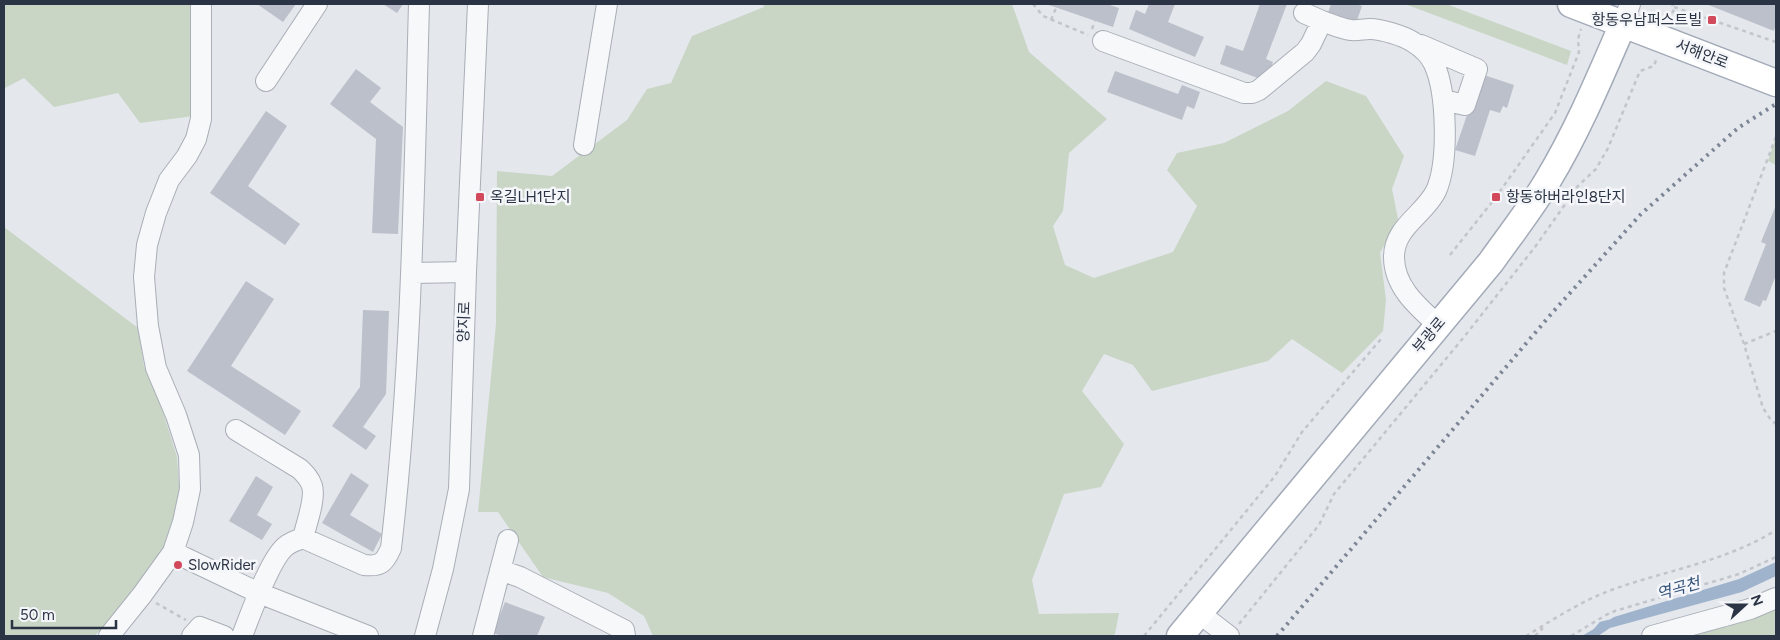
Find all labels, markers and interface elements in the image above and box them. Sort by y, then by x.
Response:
place label: 항동우남퍼스트빌 [1592,11,1702,29]
marker: 항동우남퍼스트빌 [1706,14,1718,26]
street label: 서해안로 [1673,36,1731,72]
place label: 옥길LH1단지 [490,188,570,206]
place label: 항동하버라인8단지 [1506,188,1626,206]
marker: 옥길LH1단지 [474,191,486,203]
marker: 항동하버라인8단지 [1490,191,1502,203]
street label: 양지로 [454,301,474,343]
street label: 부광로 [1409,313,1449,357]
place label: SlowRider [188,556,256,574]
marker: SlowRider [172,559,184,571]
water label: 역곡천 [1654,573,1704,604]
north arrow [1720,580,1770,630]
text: N [1747,592,1767,609]
scale bar [12,598,116,630]
text: 50 m [20,606,55,624]

